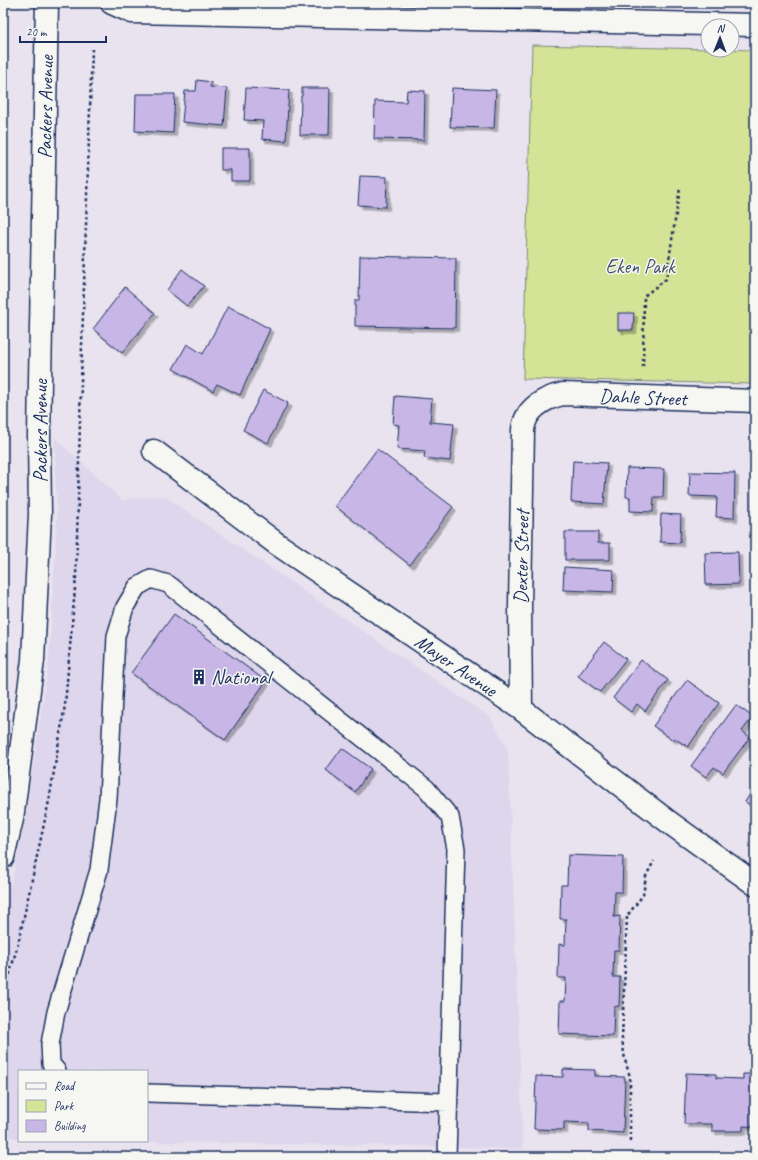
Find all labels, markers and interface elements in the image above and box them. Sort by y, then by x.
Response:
scale bar [20,18,106,44]
north arrow [700,18,740,58]
text: N [717,21,726,35]
text: 20 m [26,24,48,40]
street label: Packers Avenue [32,54,59,159]
park label: Eken Park [605,254,676,279]
street label: Packers Avenue [28,378,53,483]
street label: Dahle Street [599,383,689,412]
street label: Dexter Street [508,507,535,604]
street label: Mayer Avenue [410,629,503,703]
place label: National [211,665,274,690]
building icon: National [190,668,208,686]
legend [18,1070,148,1142]
text: Road [54,1078,76,1094]
text: Park [54,1098,75,1114]
text: Building [54,1118,86,1134]

